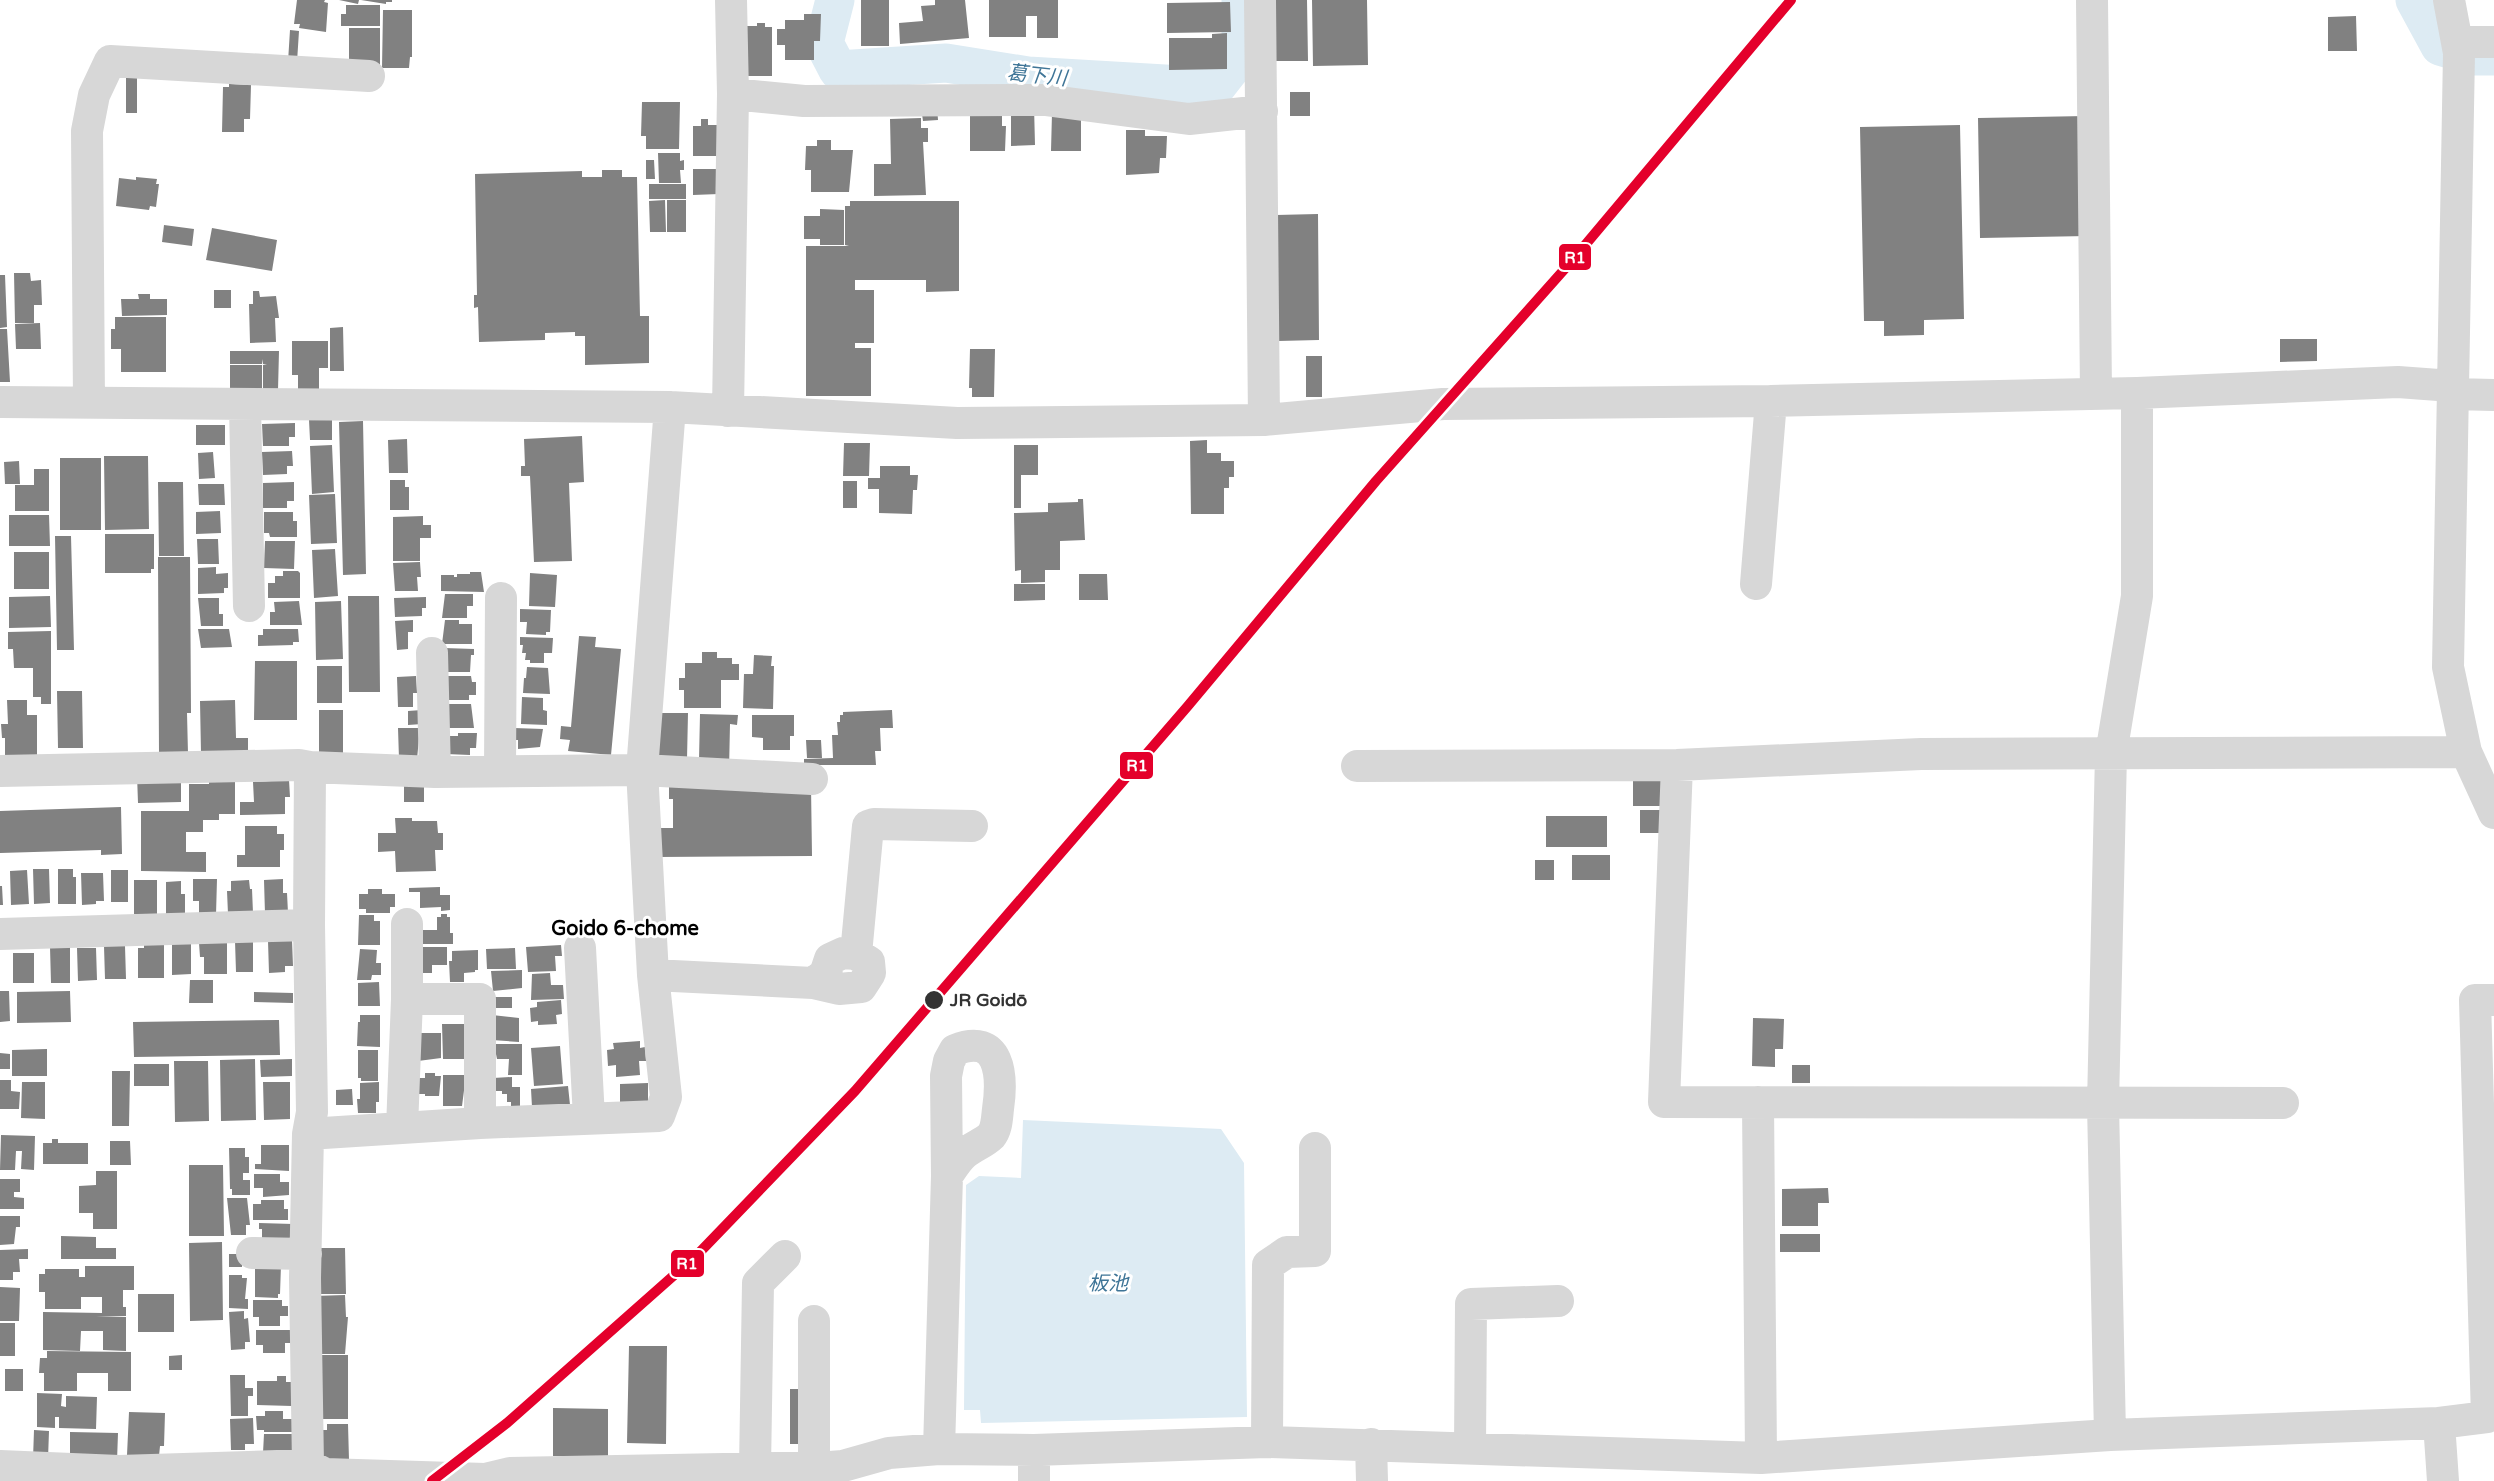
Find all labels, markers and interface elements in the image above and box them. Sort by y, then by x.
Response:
water label: 葛下川 [1006,61,1070,91]
line badge: R1 [1558,243,1592,271]
text: R1 [1564,248,1586,268]
line badge: R1 [1119,751,1154,780]
text: R1 [1126,756,1148,776]
district label: Goido 6-chome [551,917,699,941]
marker: JR Goidō [923,989,945,1011]
place label: JR Goidō [949,989,1027,1011]
line badge: R1 [670,1249,705,1278]
text: R1 [676,1254,698,1274]
water label: 板池 [1088,1272,1130,1296]

